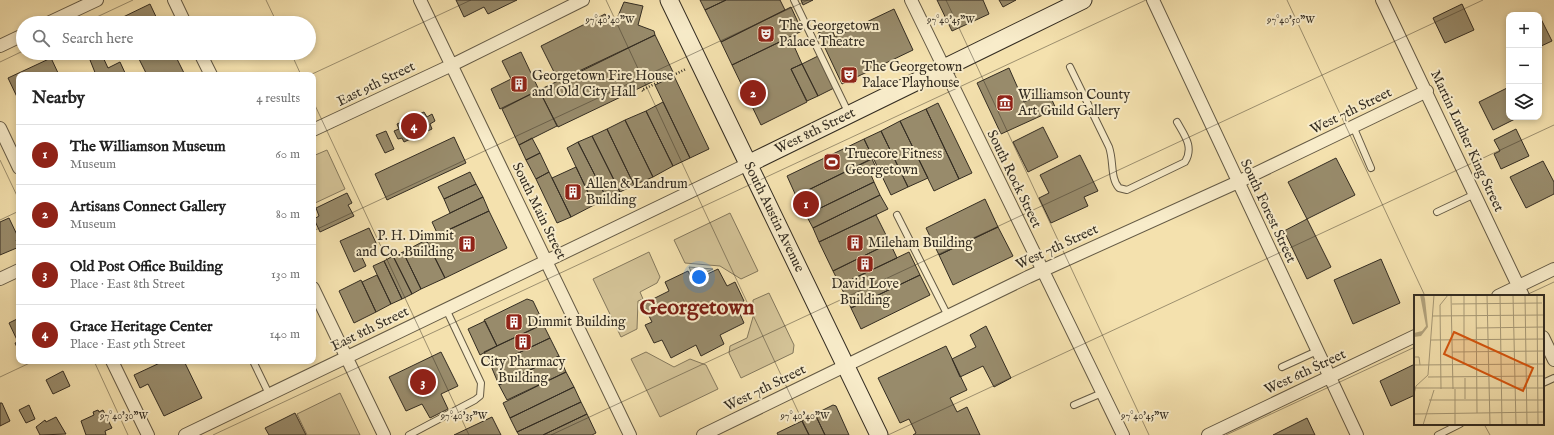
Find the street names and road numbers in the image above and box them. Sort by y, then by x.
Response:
street label: East 9th Street [334,57,418,111]
street label: Martin Luther King Street [1426,67,1508,215]
street label: West 7th Street [1307,83,1395,138]
street label: West 8th Street [772,104,858,158]
street label: South Rock Street [983,127,1046,231]
street label: South Forest Street [1236,156,1300,266]
street label: South Austin Avenue [739,159,809,276]
street label: South Main Street [508,160,570,263]
street label: West 7th Street [1013,220,1101,274]
street label: East 8th Street [328,302,412,356]
street label: West 6th Street [1261,345,1349,399]
street label: West 7th Street [721,360,809,415]

